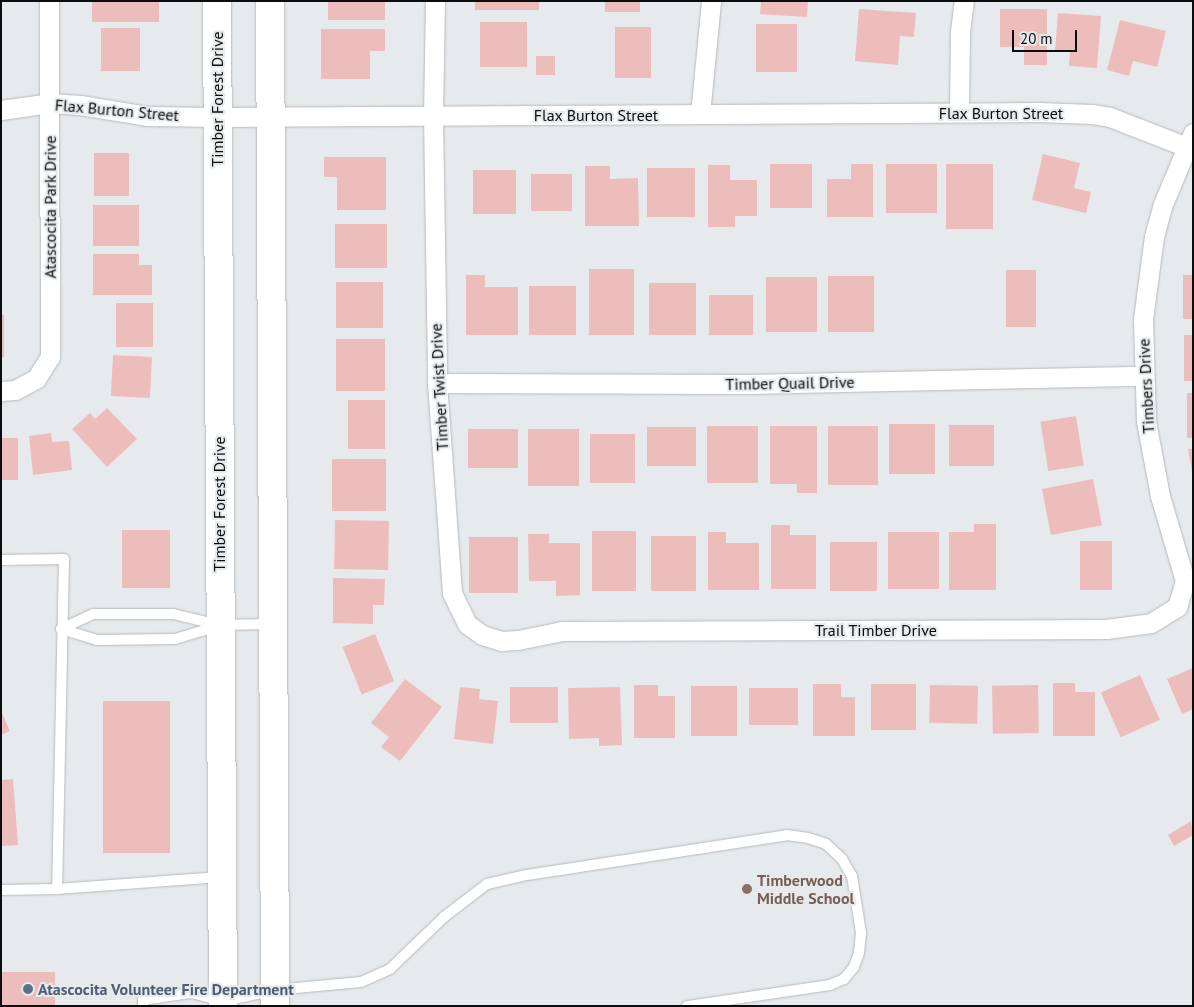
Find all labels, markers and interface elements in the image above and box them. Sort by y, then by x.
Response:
scale bar [1014,20,1079,52]
text: 20 m [1020,29,1053,48]
street label: Timber Forest Drive [207,31,227,167]
street label: Flax Burton Street [54,95,180,125]
street label: Flax Burton Street [939,103,1063,123]
street label: Flax Burton Street [534,105,658,125]
street label: Atascocita Park Drive [40,135,60,279]
street label: Timber Twist Drive [426,323,452,451]
street label: Timbers Drive [1134,338,1158,434]
street label: Timber Quail Drive [725,372,855,394]
street label: Timber Forest Drive [209,436,229,572]
street label: Trail Timber Drive [815,620,937,640]
place label: Timberwood Middle School [757,870,854,908]
marker: Timberwood Middle School [741,883,753,895]
place label: Atascocita Volunteer Fire Department [38,979,294,999]
marker: Atascocita Volunteer Fire Department [22,983,34,995]

